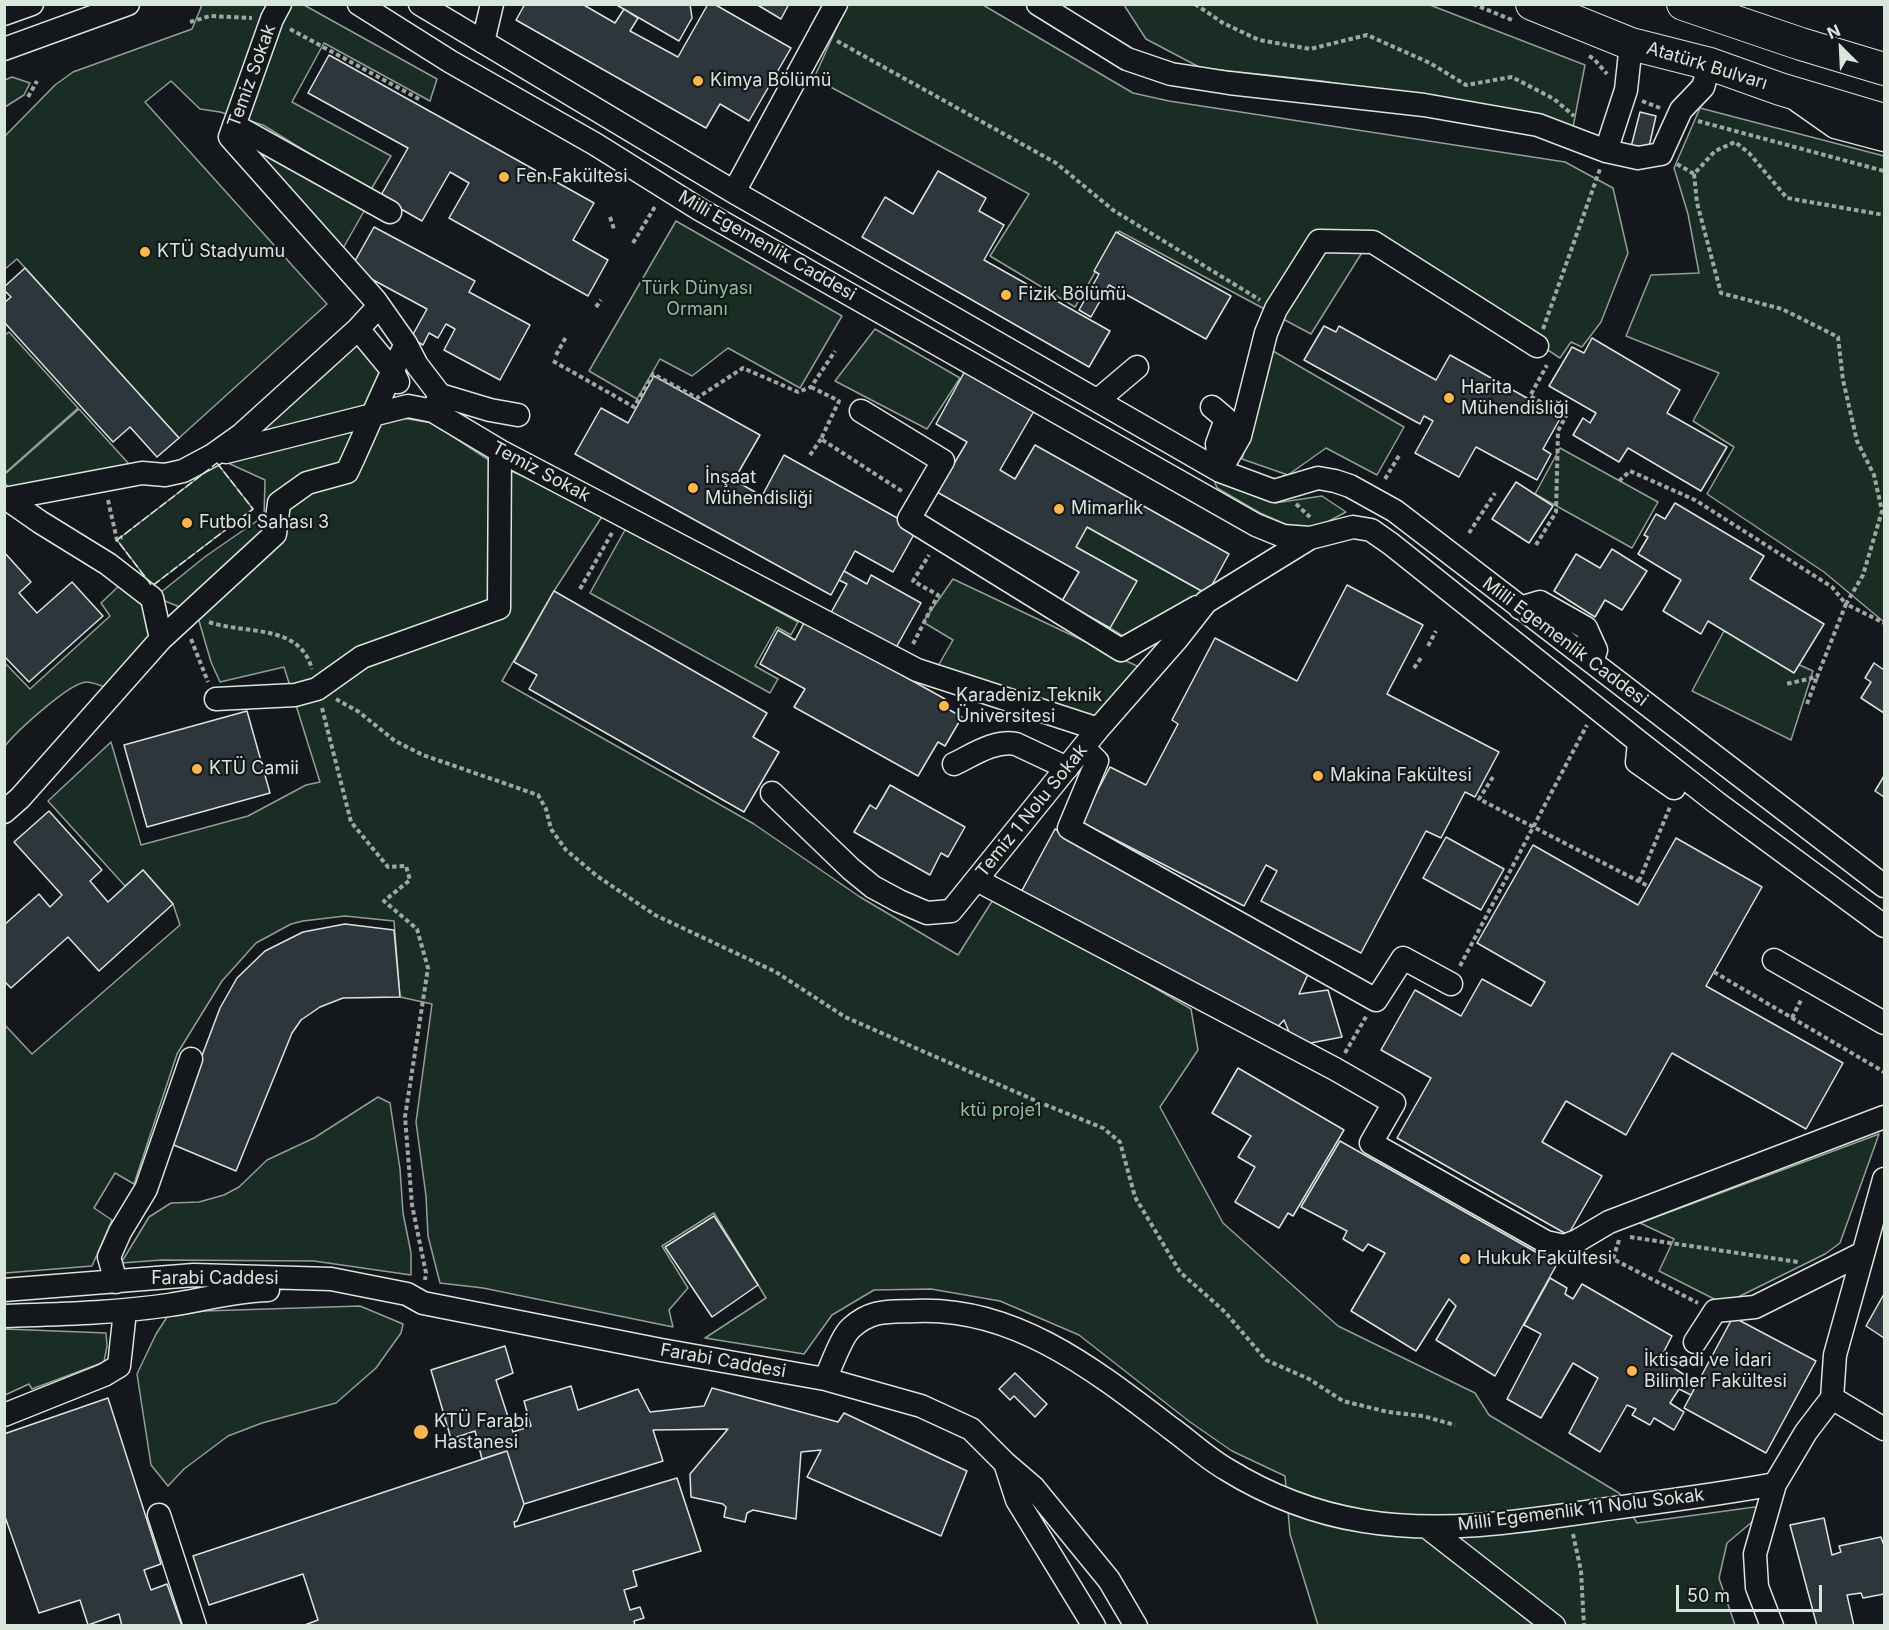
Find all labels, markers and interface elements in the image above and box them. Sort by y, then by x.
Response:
north arrow [1811,18,1871,78]
text: N [1824,20,1843,43]
street label: Temiz Sokak [223,22,281,130]
street label: Atatürk Bulvarı [1644,37,1770,95]
place label: Kimya Bölümü [710,70,831,92]
marker: Kimya Bölümü [691,74,705,88]
place label: Fen Fakültesi [516,166,628,188]
marker: Fen Fakültesi [497,170,511,184]
street label: Milli Egemenlik Caddesi [674,186,860,306]
place label: KTÜ Stadyumu [157,241,285,263]
marker: KTÜ Stadyumu [138,245,152,259]
park label: Türk Dünyası Ormanı [641,278,753,320]
place label: Fizik Bölümü [1018,284,1126,306]
marker: Fizik Bölümü [999,288,1013,302]
place label: Harita Mühendisliği [1461,377,1569,420]
marker: Harita Mühendisliği [1442,391,1456,405]
street label: Temiz Sokak [488,437,594,507]
place label: İnşaat Mühendisliği [705,467,813,510]
marker: İnşaat Mühendisliği [686,481,700,495]
place label: Mimarlık [1071,498,1143,520]
marker: Mimarlık [1052,502,1066,516]
place label: Futbol Sahası 3 [199,512,329,534]
marker: Futbol Sahası 3 [180,516,194,530]
street label: Milli Egemenlik Caddesi [1478,573,1652,711]
place label: Karadeniz Teknik Üniversitesi [956,685,1102,728]
marker: Karadeniz Teknik Üniversitesi [937,699,951,713]
street label: Temiz 1 Nolu Sokak [972,740,1092,882]
place label: KTÜ Camii [209,758,299,780]
marker: KTÜ Camii [190,762,204,776]
place label: Makina Fakültesi [1330,765,1472,787]
marker: Makina Fakültesi [1311,769,1325,783]
park label: ktü proje1 [960,1100,1042,1122]
place label: Hukuk Fakültesi [1477,1248,1612,1270]
marker: Hukuk Fakültesi [1458,1252,1472,1266]
street label: Farabi Caddesi [151,1268,279,1290]
street label: Farabi Caddesi [658,1339,788,1383]
place label: İktisadi ve İdari Bilimler Fakültesi [1644,1350,1787,1392]
marker: İktisadi ve İdari Bilimler Fakültesi [1625,1364,1639,1378]
place label: KTÜ Farabi Hastanesi [434,1411,529,1454]
marker: KTÜ Farabi Hastanesi [412,1423,430,1441]
street label: Milli Egemenlik 11 Nolu Sokak [1457,1484,1705,1536]
scale bar [1679,1573,1824,1611]
text: 50 m [1687,1585,1730,1606]

